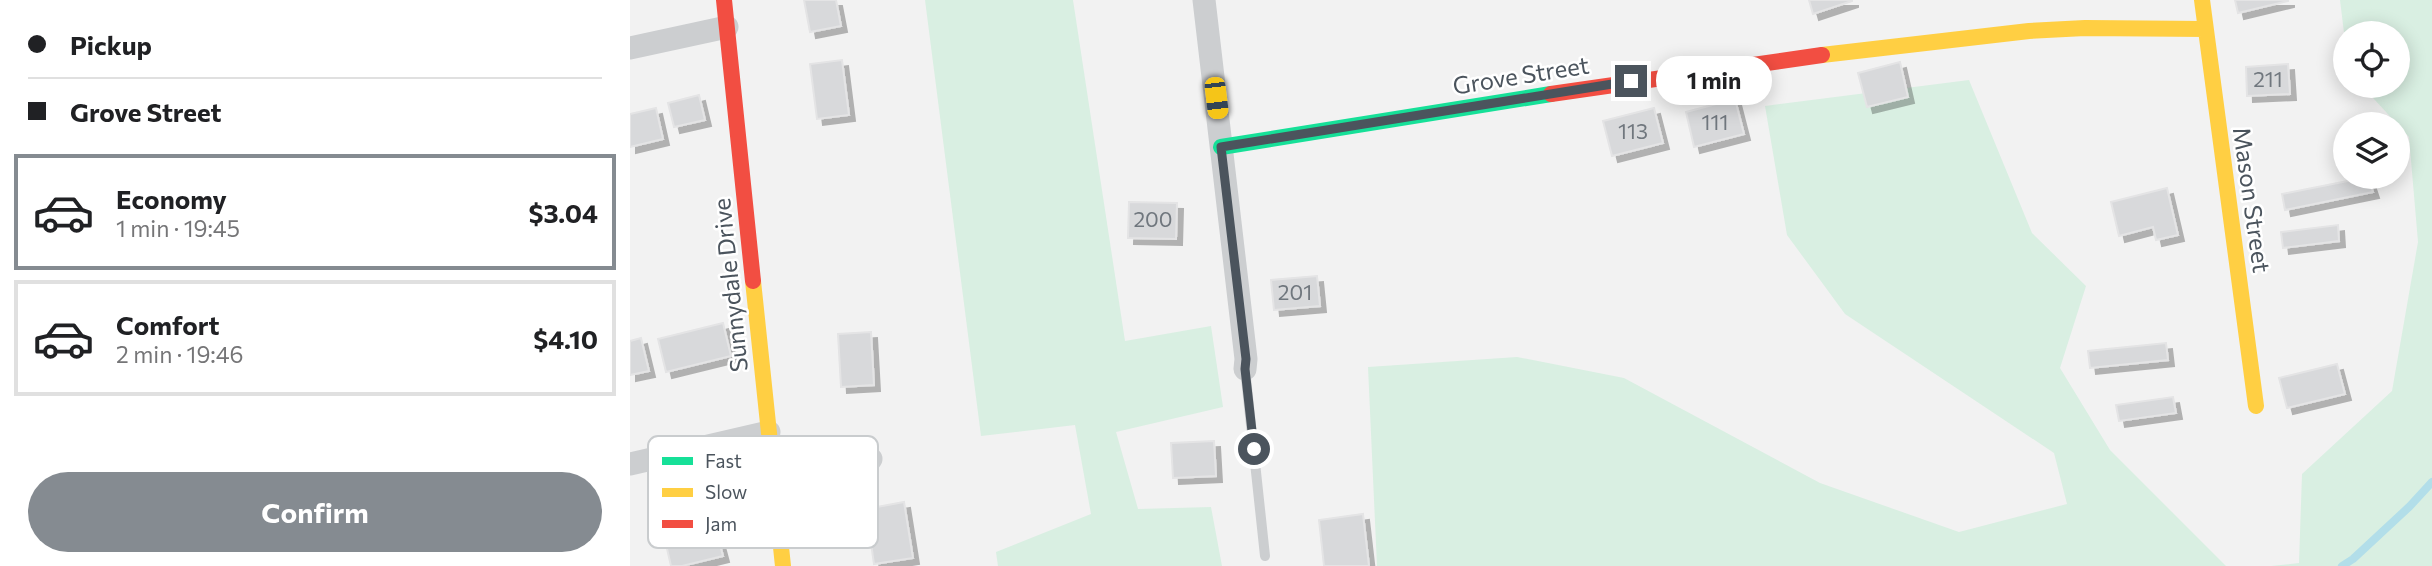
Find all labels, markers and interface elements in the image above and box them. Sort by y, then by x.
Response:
map controls [2333,21,2410,189]
button: locate [2333,21,2410,98]
text: Pickup [70,29,152,60]
street label: Grove Street [1451,49,1591,100]
callout: 1 min [1656,56,1771,106]
route end [1615,65,1647,97]
text: 1 min [1687,66,1741,94]
house number: 211 [2253,66,2283,91]
car [1204,76,1229,120]
text: Grove Street [70,96,222,127]
house number: 111 [1702,109,1728,134]
button: layers [2333,112,2410,189]
house number: 113 [1618,118,1648,143]
street label: Mason Street [2228,125,2277,275]
icon: car [32,181,95,244]
text: Economy [116,183,227,214]
text: $3.04 [529,197,598,228]
street label: Sunnydale Drive [706,197,753,373]
house number: 200 [1134,206,1173,231]
text: 1 min · 19:45 [116,214,240,242]
house number: 201 [1278,279,1312,304]
icon: car [32,307,95,370]
text: Comfort [116,309,219,340]
text: $4.10 [533,323,598,354]
text: 2 min · 19:46 [116,340,244,368]
route start [1238,433,1270,465]
legend [648,436,878,548]
text: Fast [705,449,742,472]
button: Confirm [28,472,602,552]
text: Slow [705,480,747,503]
text: Jam [705,512,737,535]

